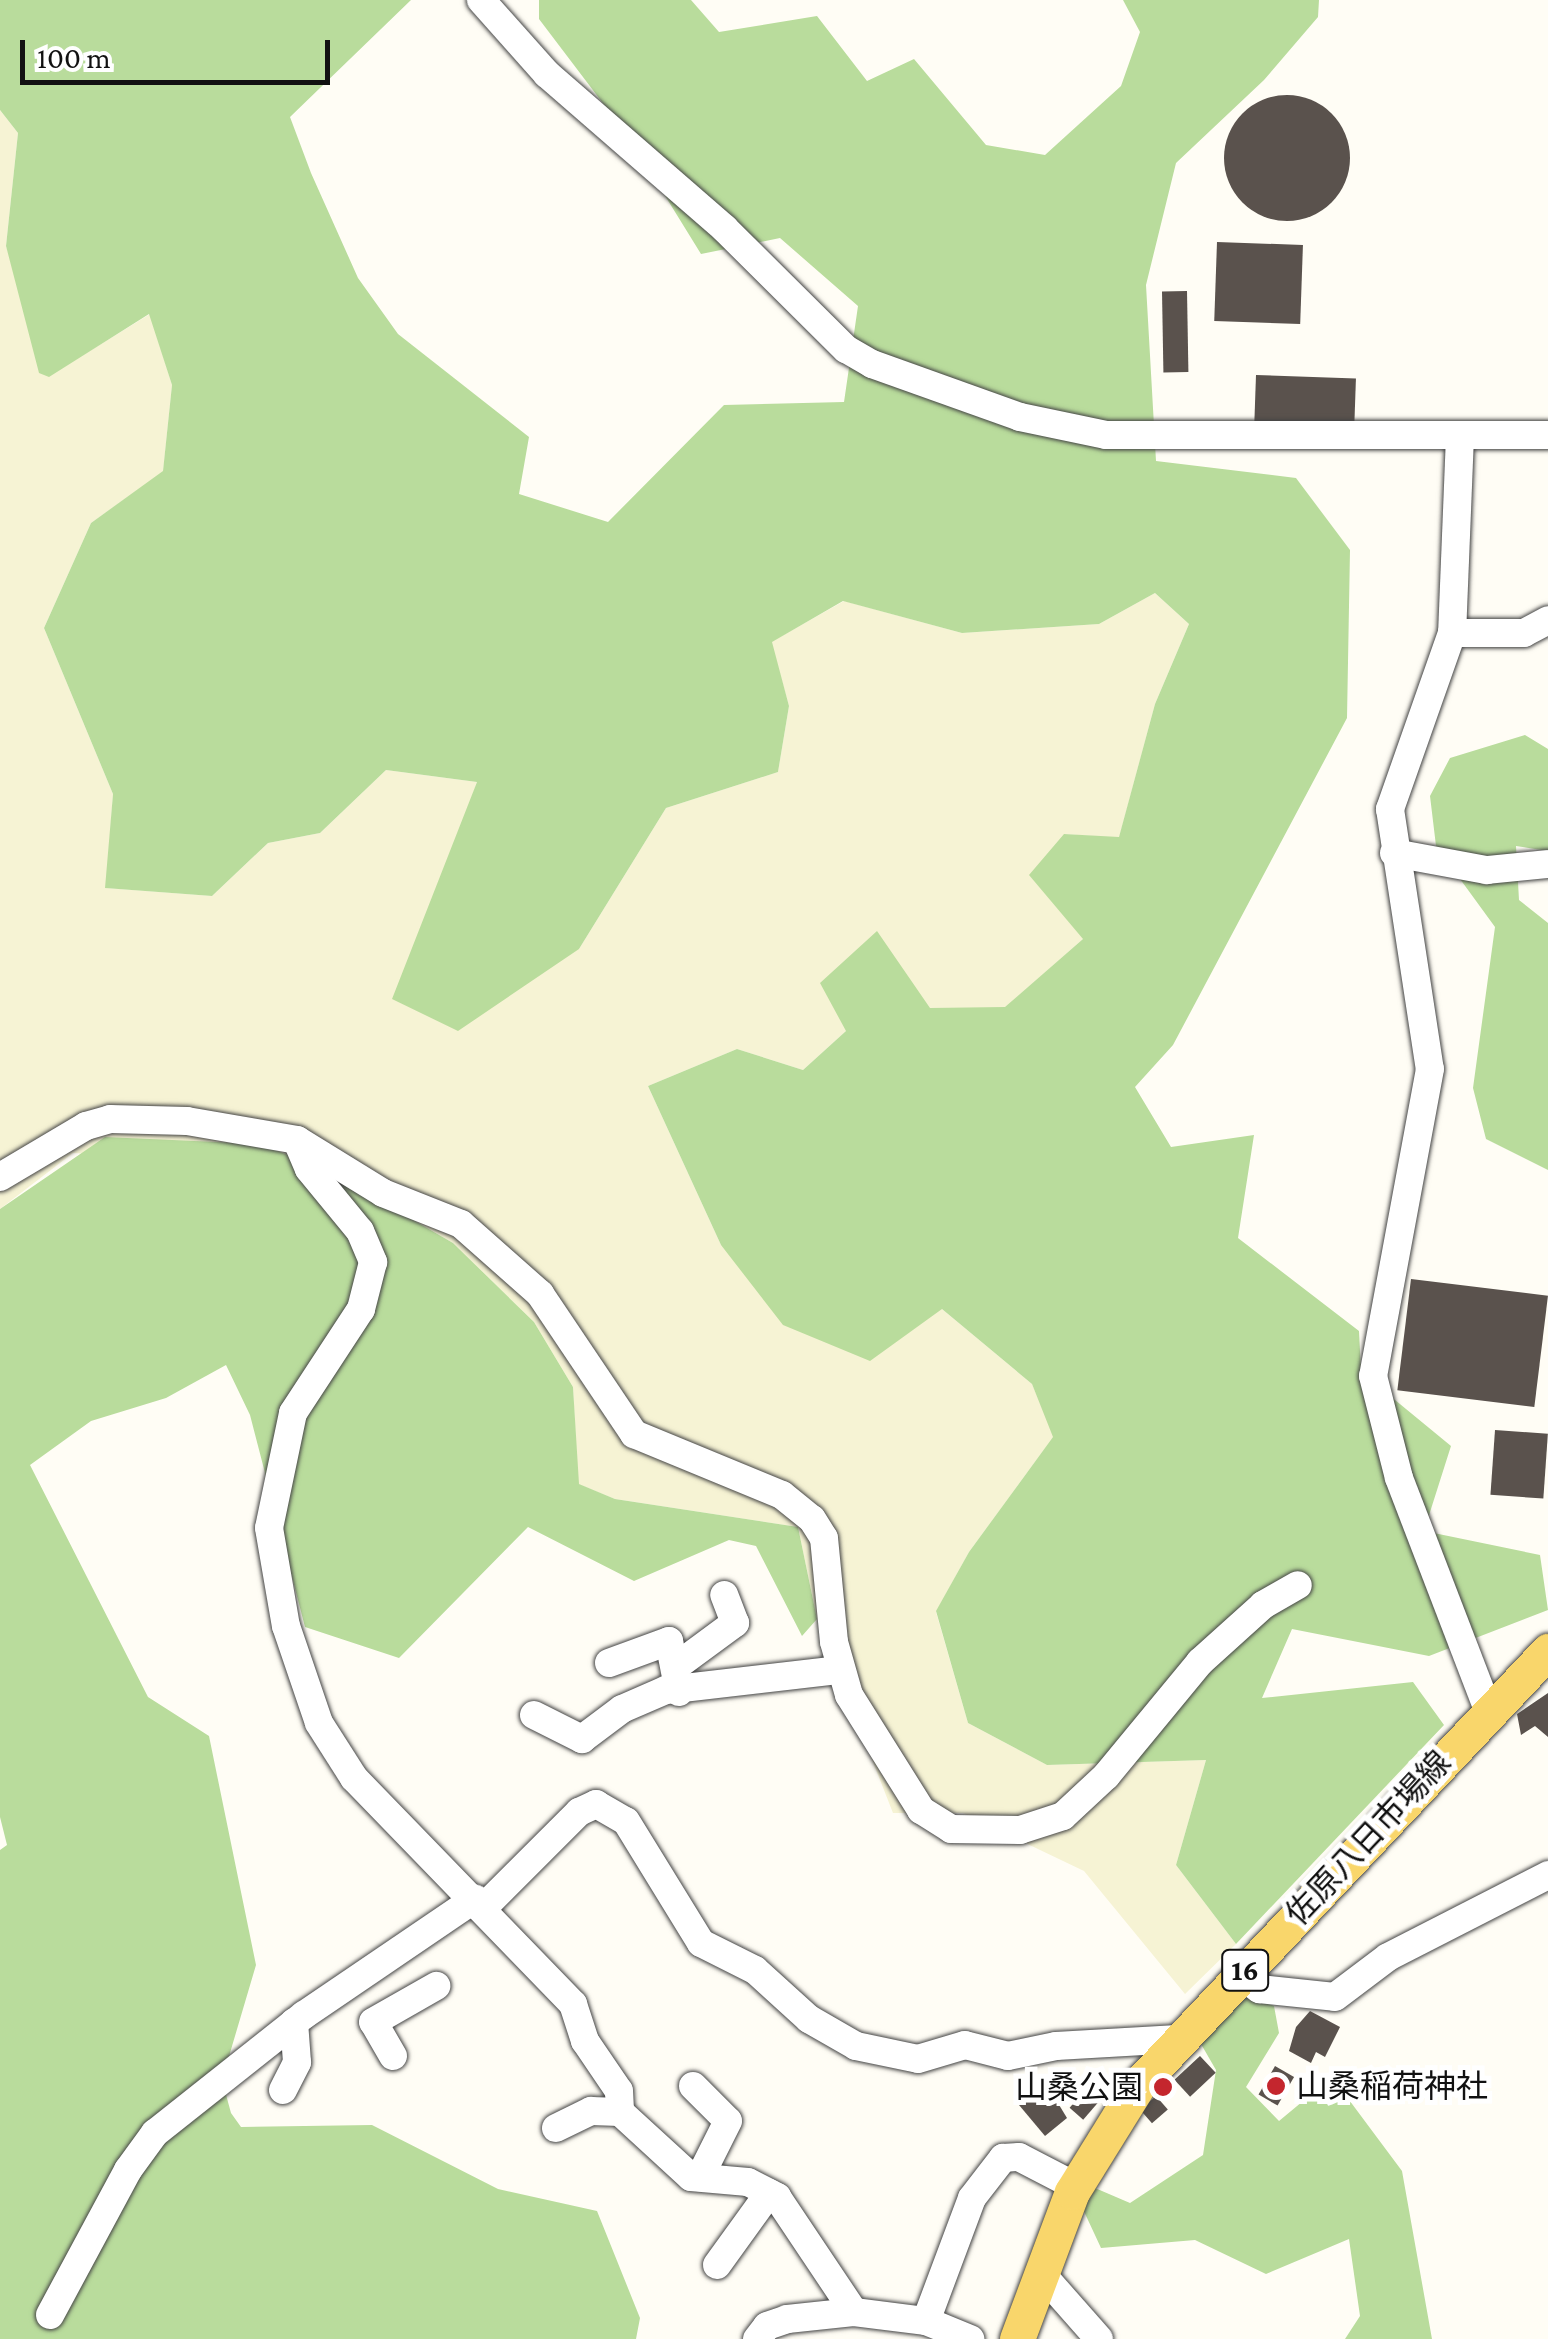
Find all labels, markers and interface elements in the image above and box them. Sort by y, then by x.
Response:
scale bar [25,20,335,82]
text: 100 m [37,41,111,74]
street label: 佐原八日市場線 [1278,1743,1458,1933]
road number: 16 [1220,1945,1270,1995]
place label: 山桑稲荷神社 [1296,2067,1488,2105]
place label: 山桑公園 [1015,2068,1143,2106]
marker: 山桑稲荷神社 [1265,2075,1287,2097]
marker: 山桑公園 [1152,2076,1174,2098]

